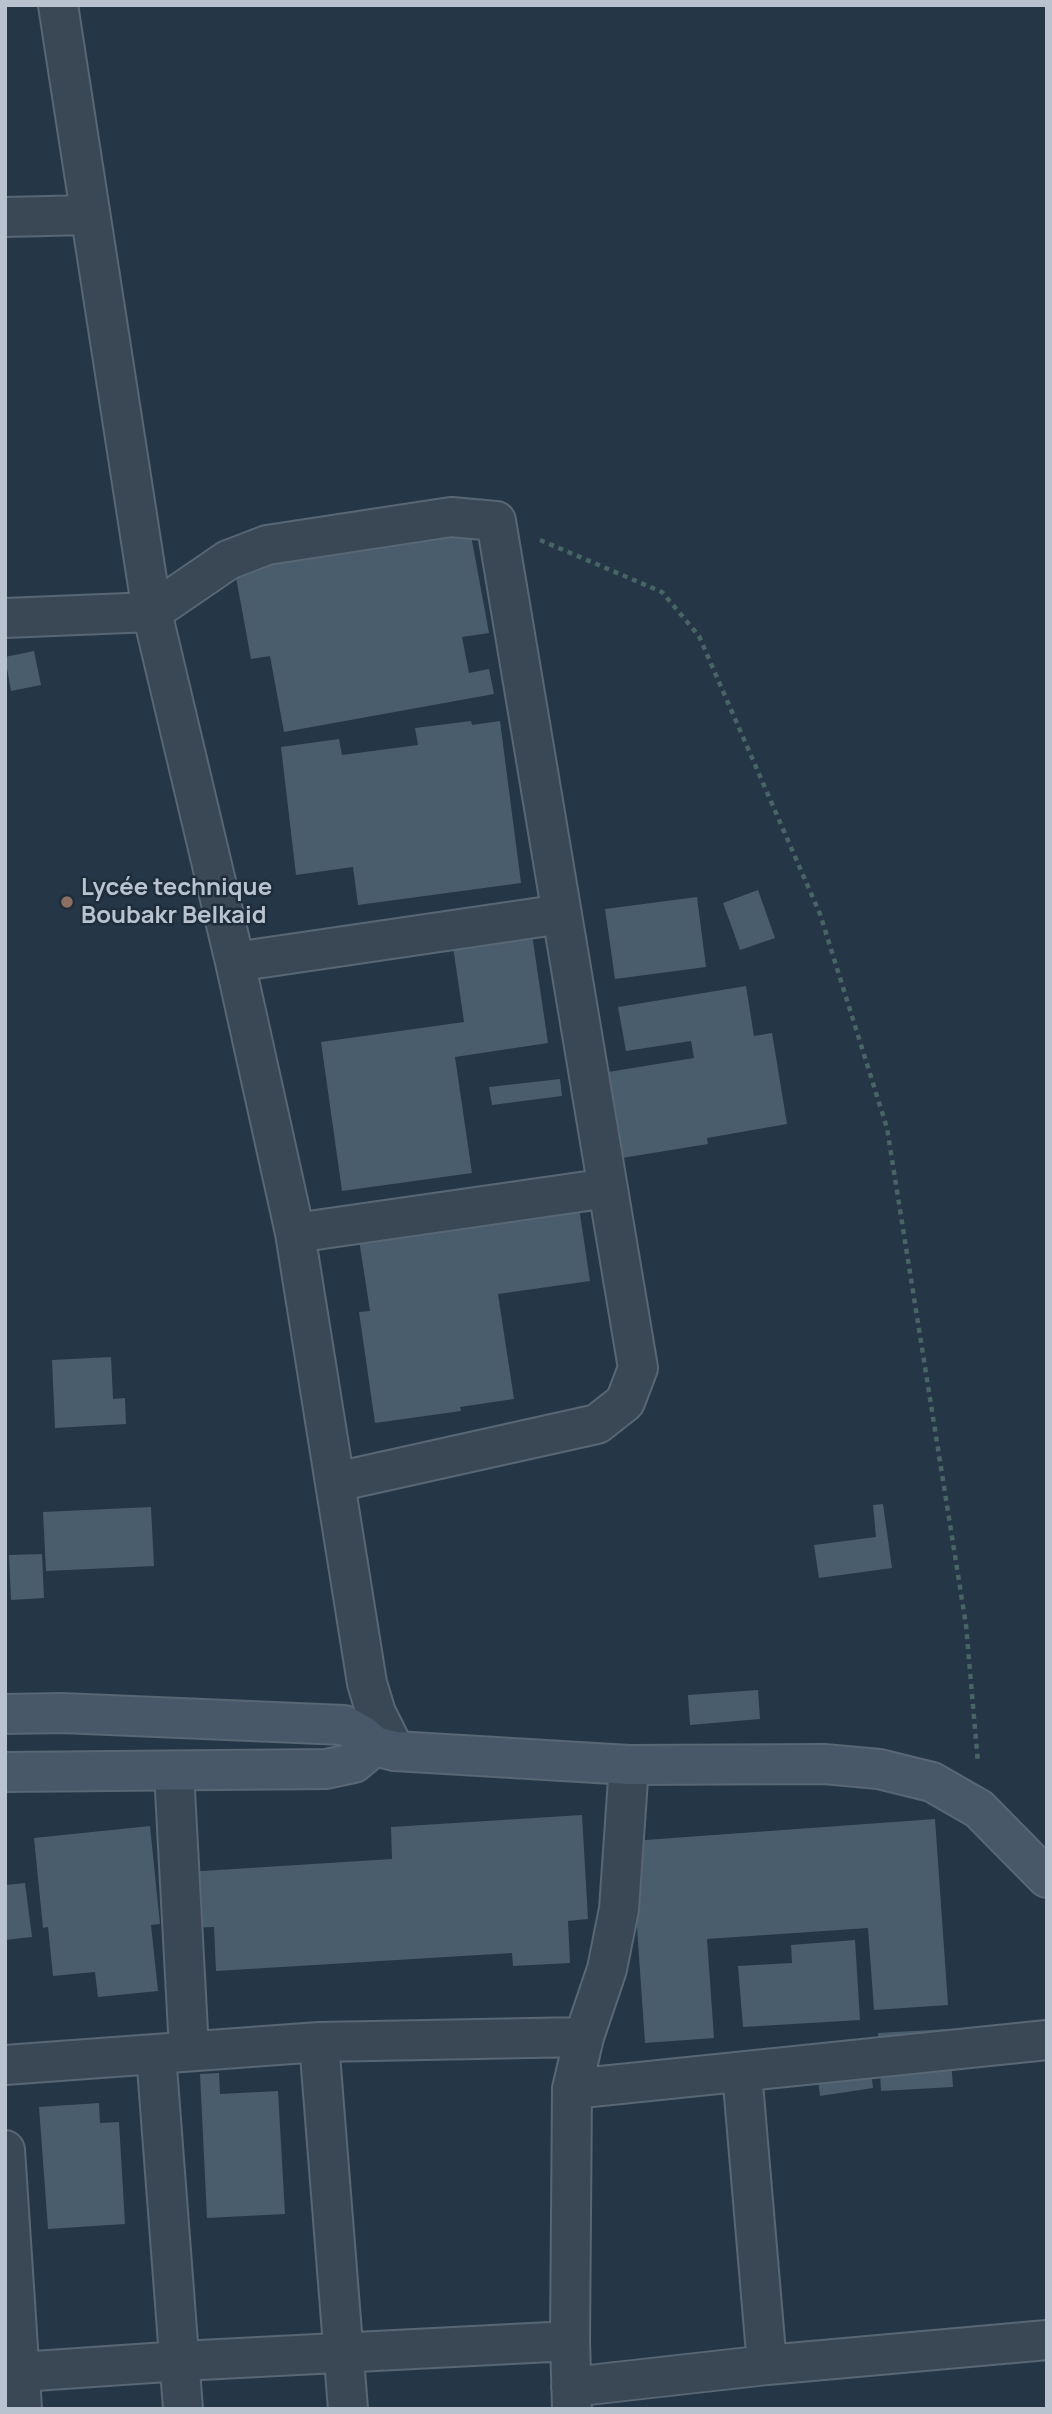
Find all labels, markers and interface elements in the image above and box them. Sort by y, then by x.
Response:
place label: Lycée technique Boubakr Belkaid [81,874,272,930]
marker: Lycée technique Boubakr Belkaid [59,894,75,910]

